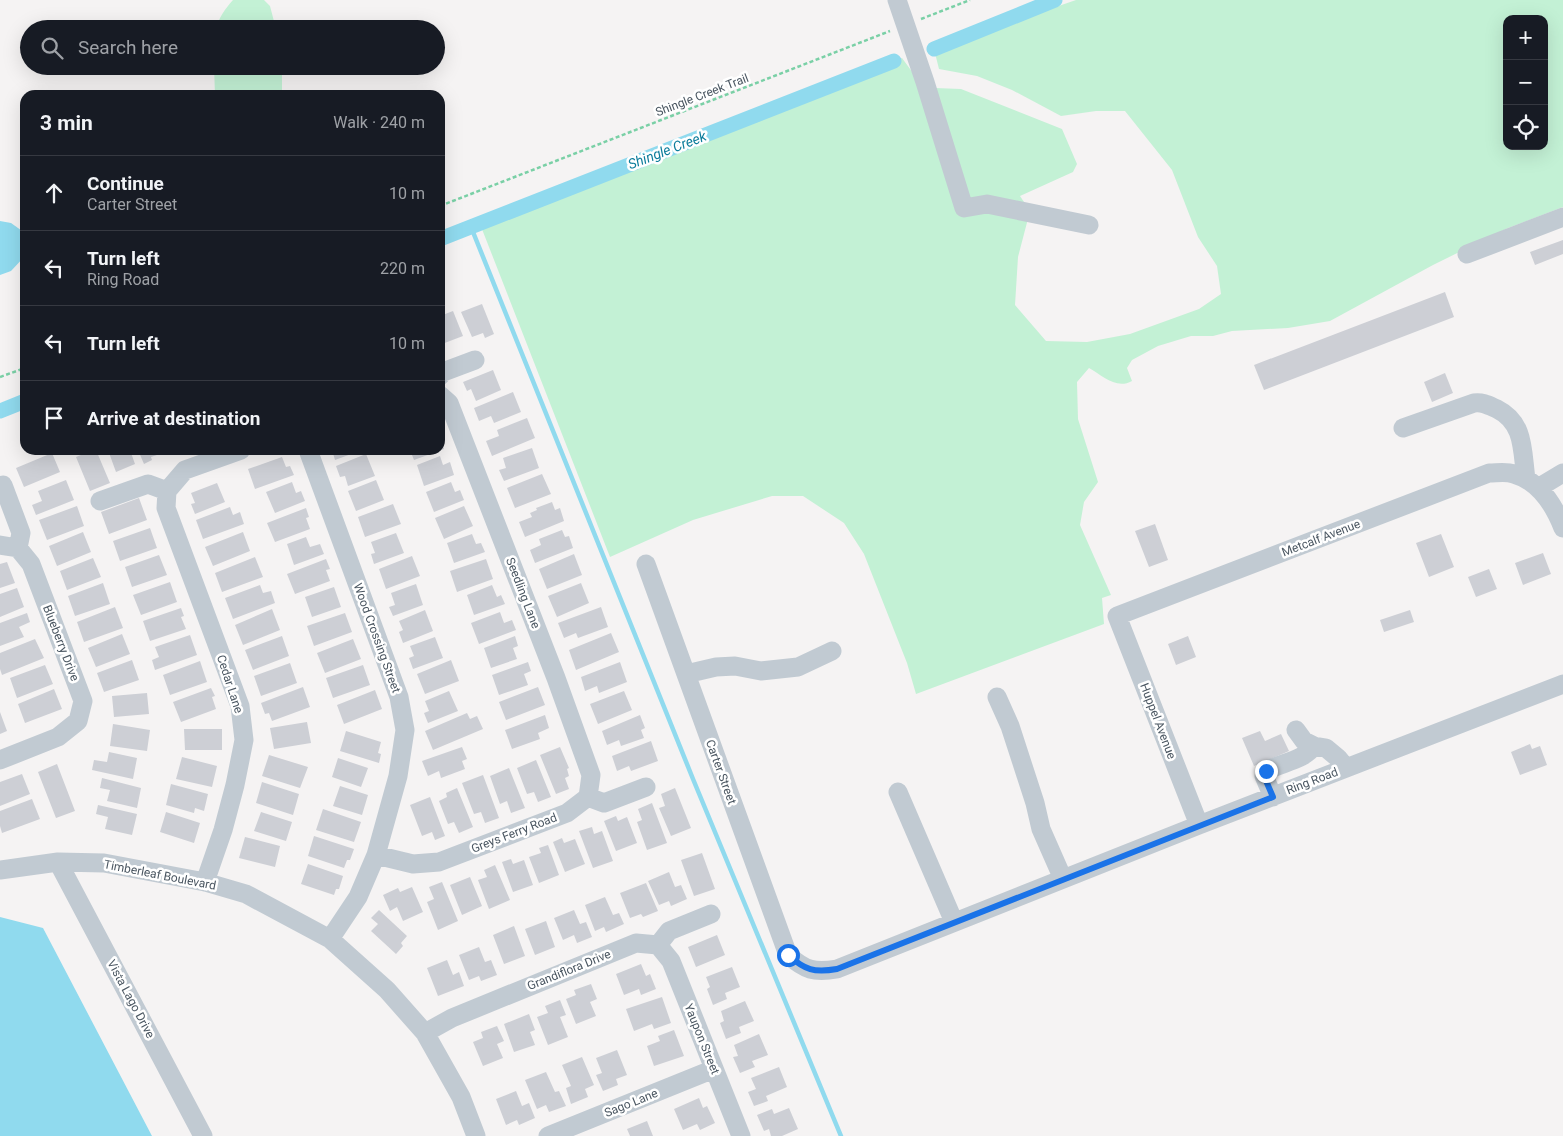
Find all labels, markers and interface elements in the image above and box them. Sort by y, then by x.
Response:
map controls [1503,15,1548,150]
button: + [1503,15,1548,60]
search box [20,20,445,75]
icon: search [38,34,66,62]
text: Search here [78,36,178,59]
button: − [1503,60,1548,105]
street label: Shingle Creek Trail [654,71,750,119]
button: locate [1503,105,1548,150]
text: 3 min [40,111,93,135]
text: Walk · 240 m [333,113,425,132]
water label: Shingle Creek [626,127,709,172]
text: Continue [87,172,164,195]
icon: ahead [40,179,68,207]
text: 10 m [389,184,425,203]
text: Carter Street [87,195,177,214]
text: Turn left [87,247,160,270]
icon: left [40,254,68,282]
text: 220 m [380,259,425,278]
text: Ring Road [87,270,159,289]
icon: left [40,329,68,357]
text: Turn left [87,332,160,355]
text: 10 m [389,334,425,353]
icon: arrive [40,404,68,432]
text: Arrive at destination [87,407,260,430]
street label: Metcalf Avenue [1280,517,1362,559]
street label: Seedling Lane [503,556,543,630]
street label: Wood Crossing Street [351,581,403,695]
street label: Blueberry Drive [40,603,82,683]
street label: Cedar Lane [214,653,246,715]
street label: Huppel Avenue [1137,681,1179,761]
street label: Carter Street [703,738,739,806]
route end [1255,760,1278,783]
street label: Ring Road [1284,765,1340,797]
street label: Greys Ferry Road [469,810,559,856]
street label: Timberleaf Boulevard [103,857,217,893]
route start [777,944,800,967]
street label: Grandiflora Drive [525,947,613,993]
street label: Vista Lago Drive [104,957,158,1041]
street label: Yaupon Street [682,1002,723,1076]
street label: Sago Lane [602,1086,660,1120]

